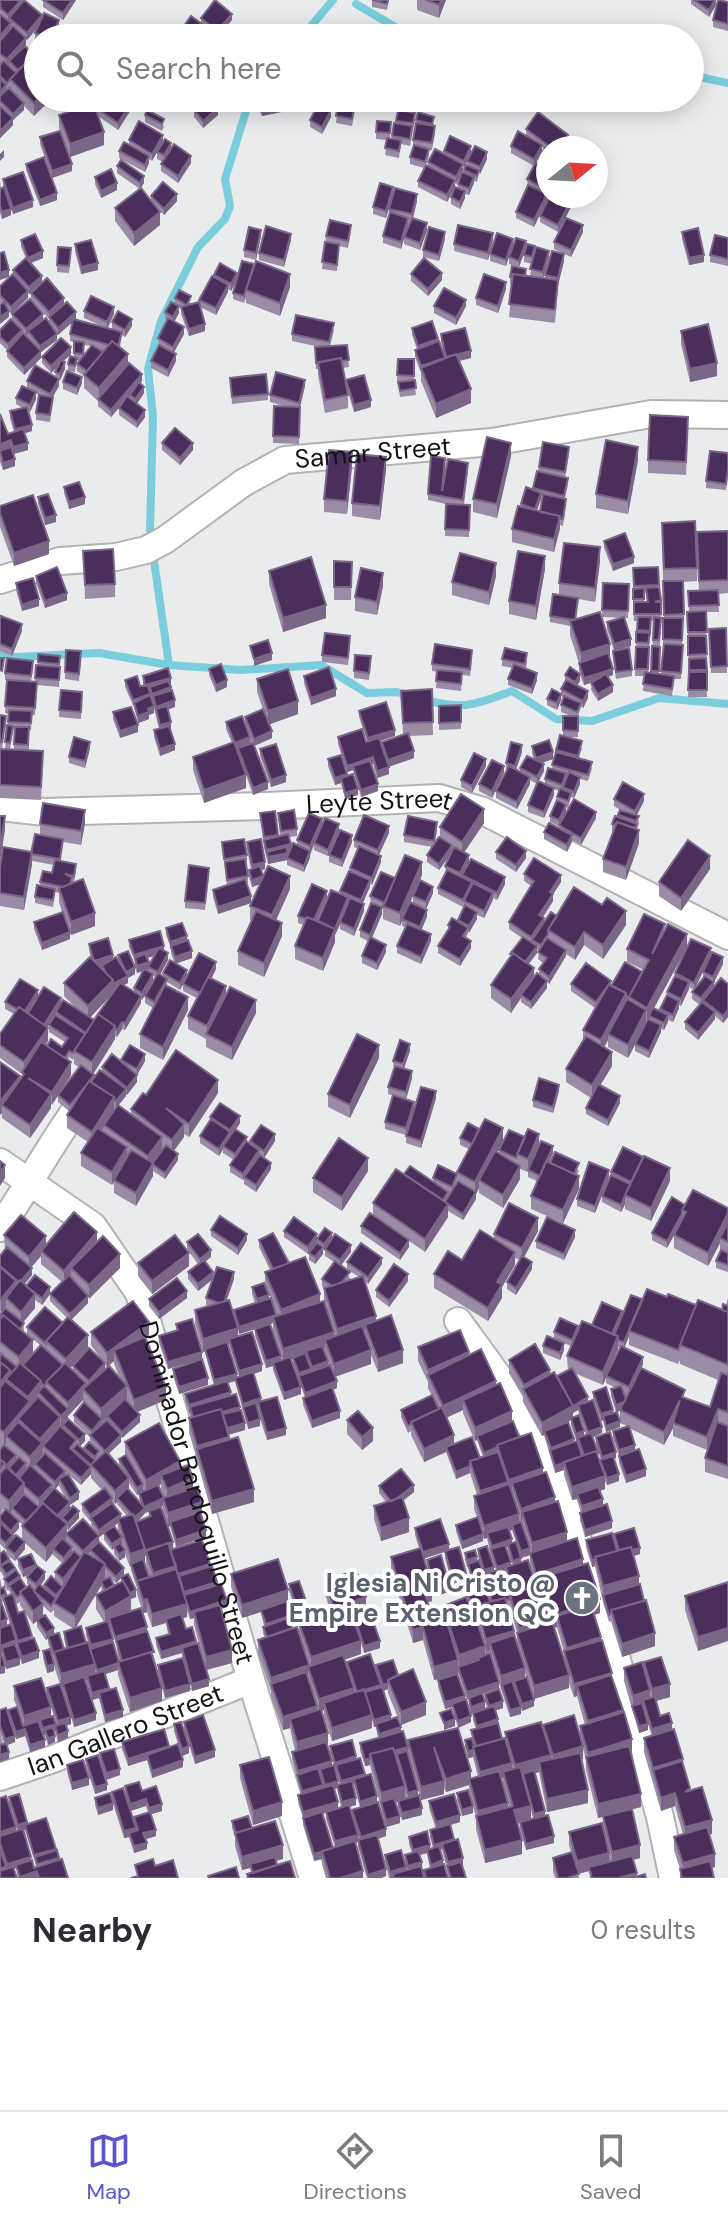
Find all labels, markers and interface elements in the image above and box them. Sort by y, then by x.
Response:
search box [24,24,704,112]
icon: search [52,46,96,90]
text: Search here [116,49,282,88]
north arrow [536,136,608,208]
street label: Samar Street [293,429,452,476]
street label: Leyte Street [305,781,457,821]
street label: Dominador Bardoquillo Street [131,1317,263,1668]
place label: Iglesia Ni Cristo @ Empire Extension QC [289,1566,556,1630]
church icon: Iglesia Ni Cristo @ Empire Extension QC [563,1579,601,1617]
street label: Ian Gallero Street [23,1676,228,1783]
text: Nearby [32,1908,152,1953]
text: 0 results [590,1913,696,1947]
tab: Map [86,2129,131,2206]
tab: Directions [304,2129,407,2206]
tab: Saved [580,2129,642,2206]

